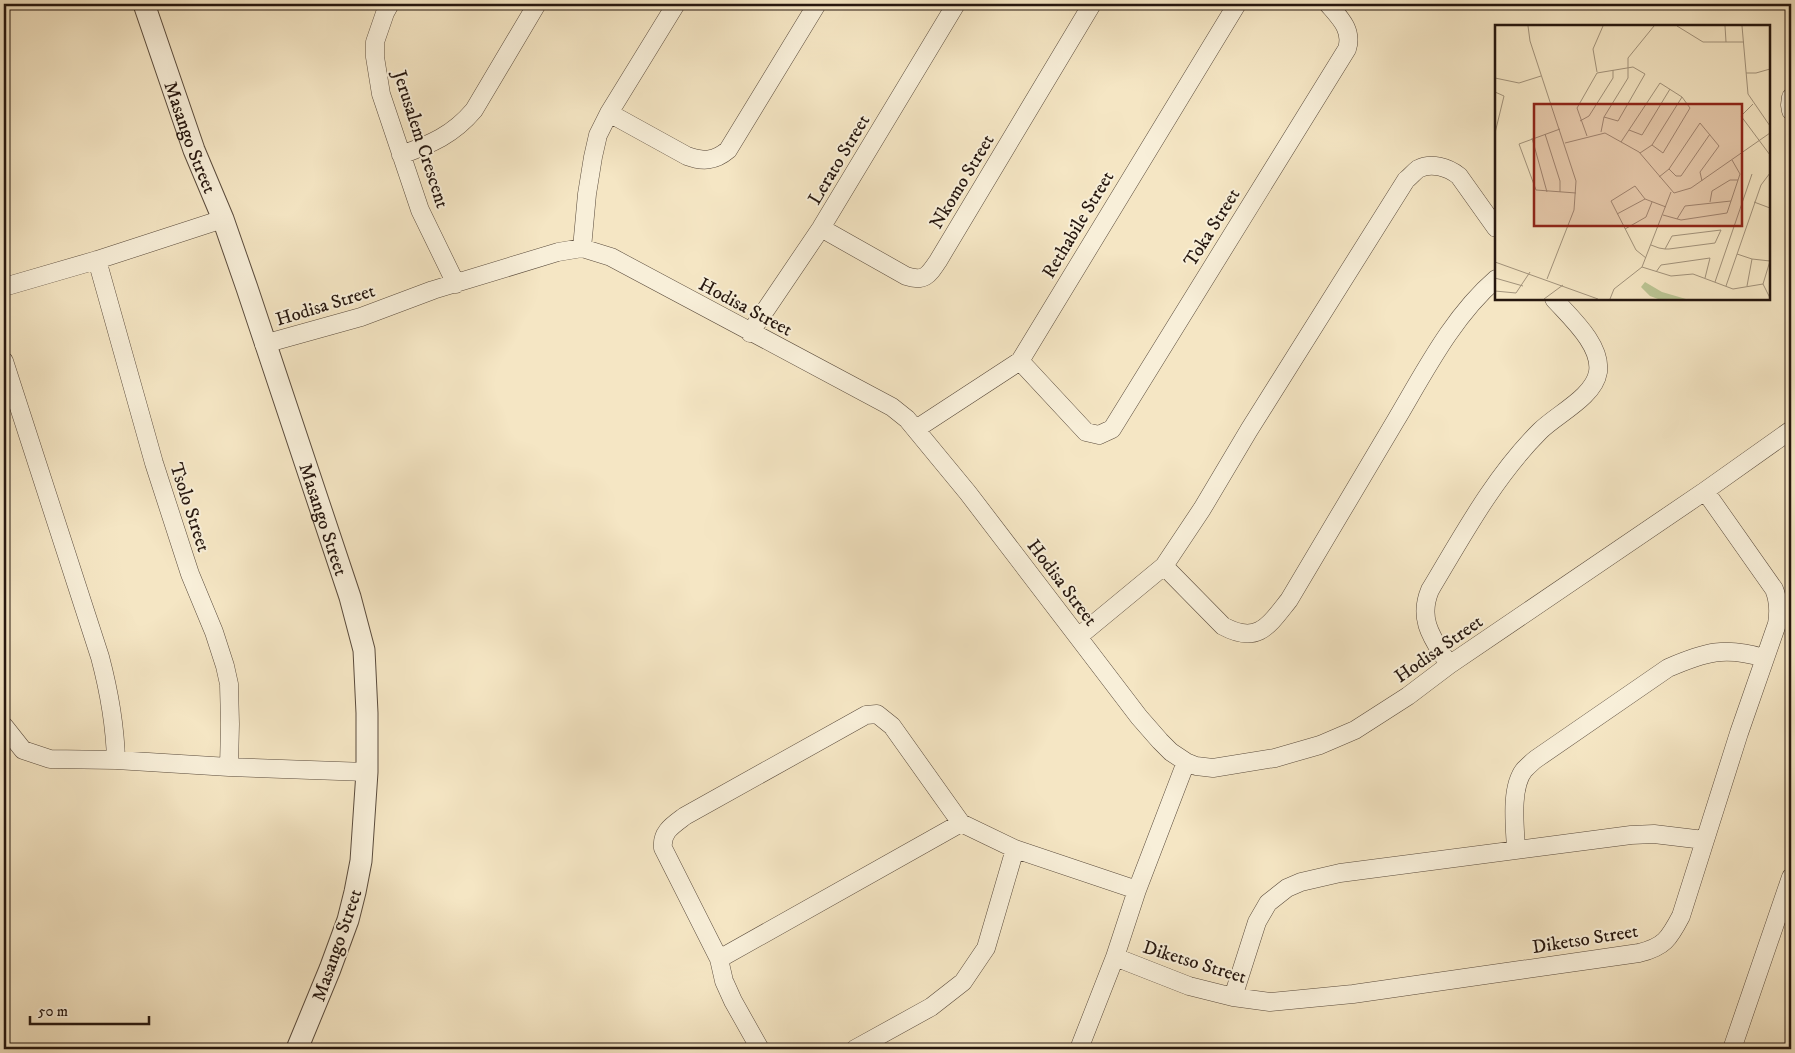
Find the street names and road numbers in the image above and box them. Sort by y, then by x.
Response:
street label: Jerusalem Crescent [387,66,454,211]
street label: Masango Street [158,79,221,197]
street label: Lerato Street [803,111,875,209]
street label: Nkomo Street [925,130,1000,233]
street label: Rethabile Street [1037,167,1119,282]
street label: Toka Street [1179,184,1245,271]
street label: Hodisa Street [695,273,796,342]
street label: Hodisa Street [273,279,378,331]
street label: Tsolo Street [164,460,215,555]
street label: Masango Street [293,460,352,579]
street label: Hodisa Street [1022,535,1102,631]
street label: Hodisa Street [1390,610,1488,688]
street label: Masango Street [307,886,367,1005]
street label: Diketso Street [1531,920,1640,959]
street label: Diketso Street [1140,936,1249,989]

